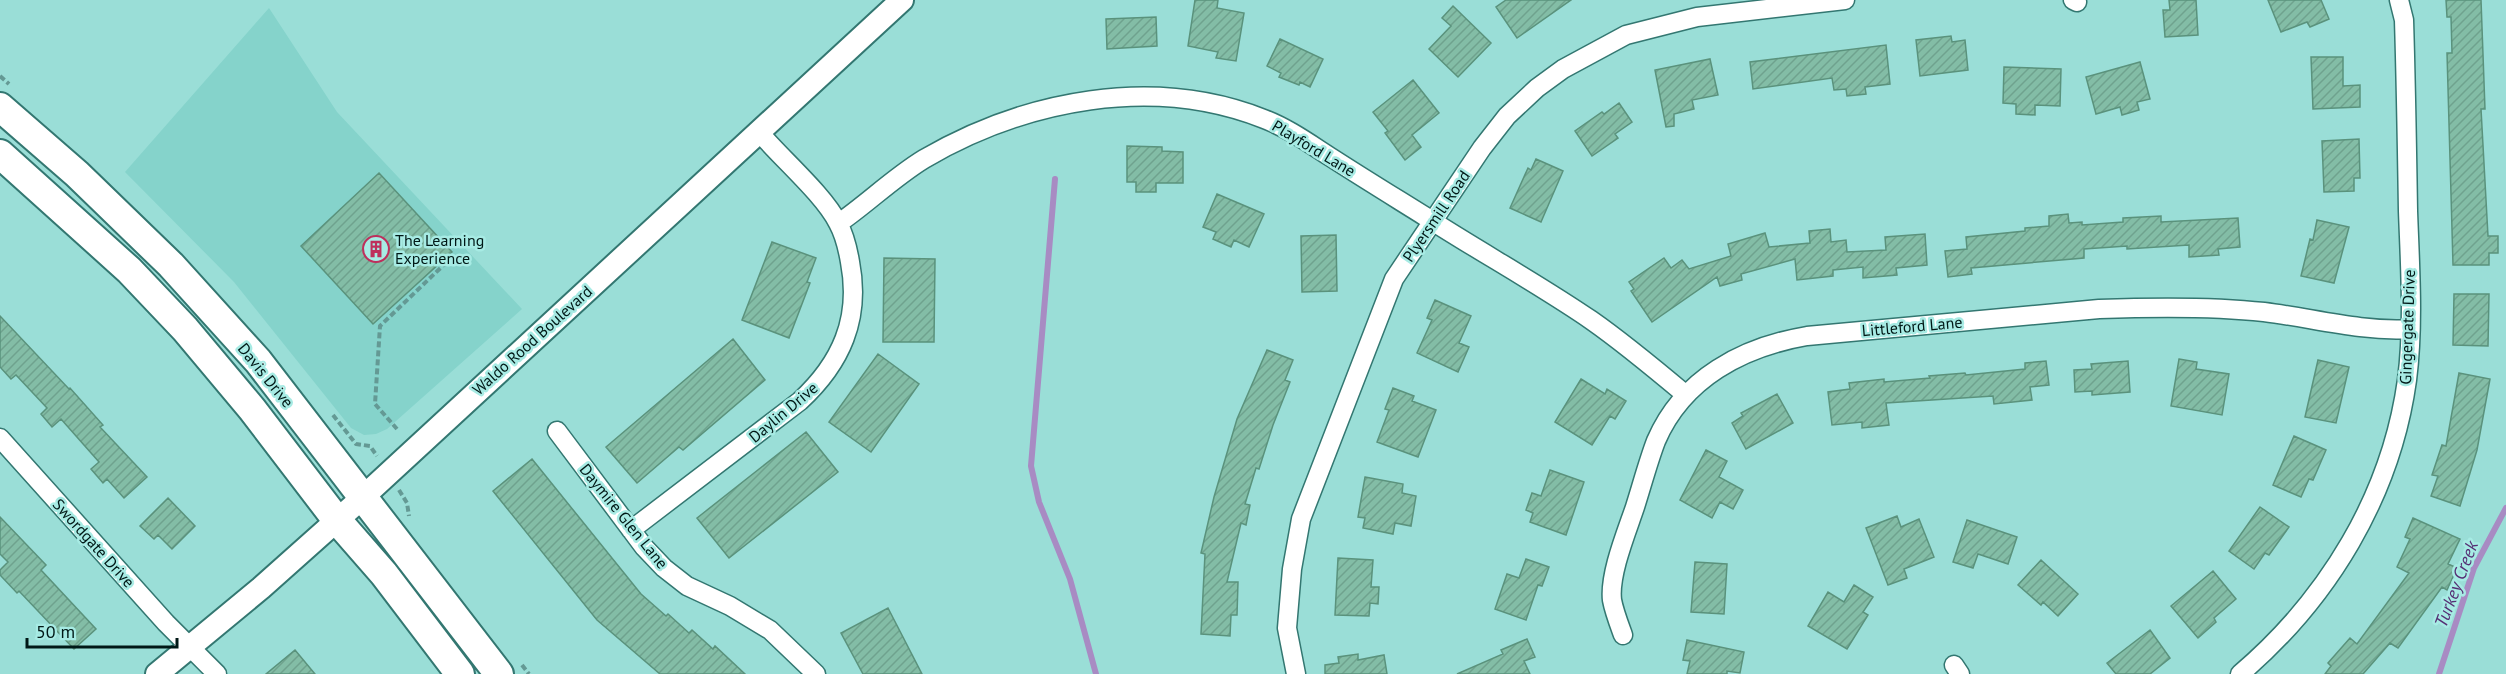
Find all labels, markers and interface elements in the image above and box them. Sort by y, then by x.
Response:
street label: Playford Lane [1269,115,1359,181]
street label: Plyersmill Road [1398,166,1474,266]
place label: The Learning Experience [395,230,484,268]
building icon: The Learning Experience [361,234,391,264]
street label: Gingergate Drive [2395,269,2419,385]
street label: Waldo Rood Boulevard [468,281,596,399]
street label: Littleford Lane [1861,312,1963,340]
street label: Davis Drive [234,339,298,411]
street label: Daylin Drive [745,377,821,447]
street label: Daymire Glen Lane [576,459,672,573]
street label: Swordgate Drive [49,494,139,592]
water label: Turkey Creek [2429,537,2483,630]
scale bar [27,611,177,649]
text: 50 m [36,620,75,643]

